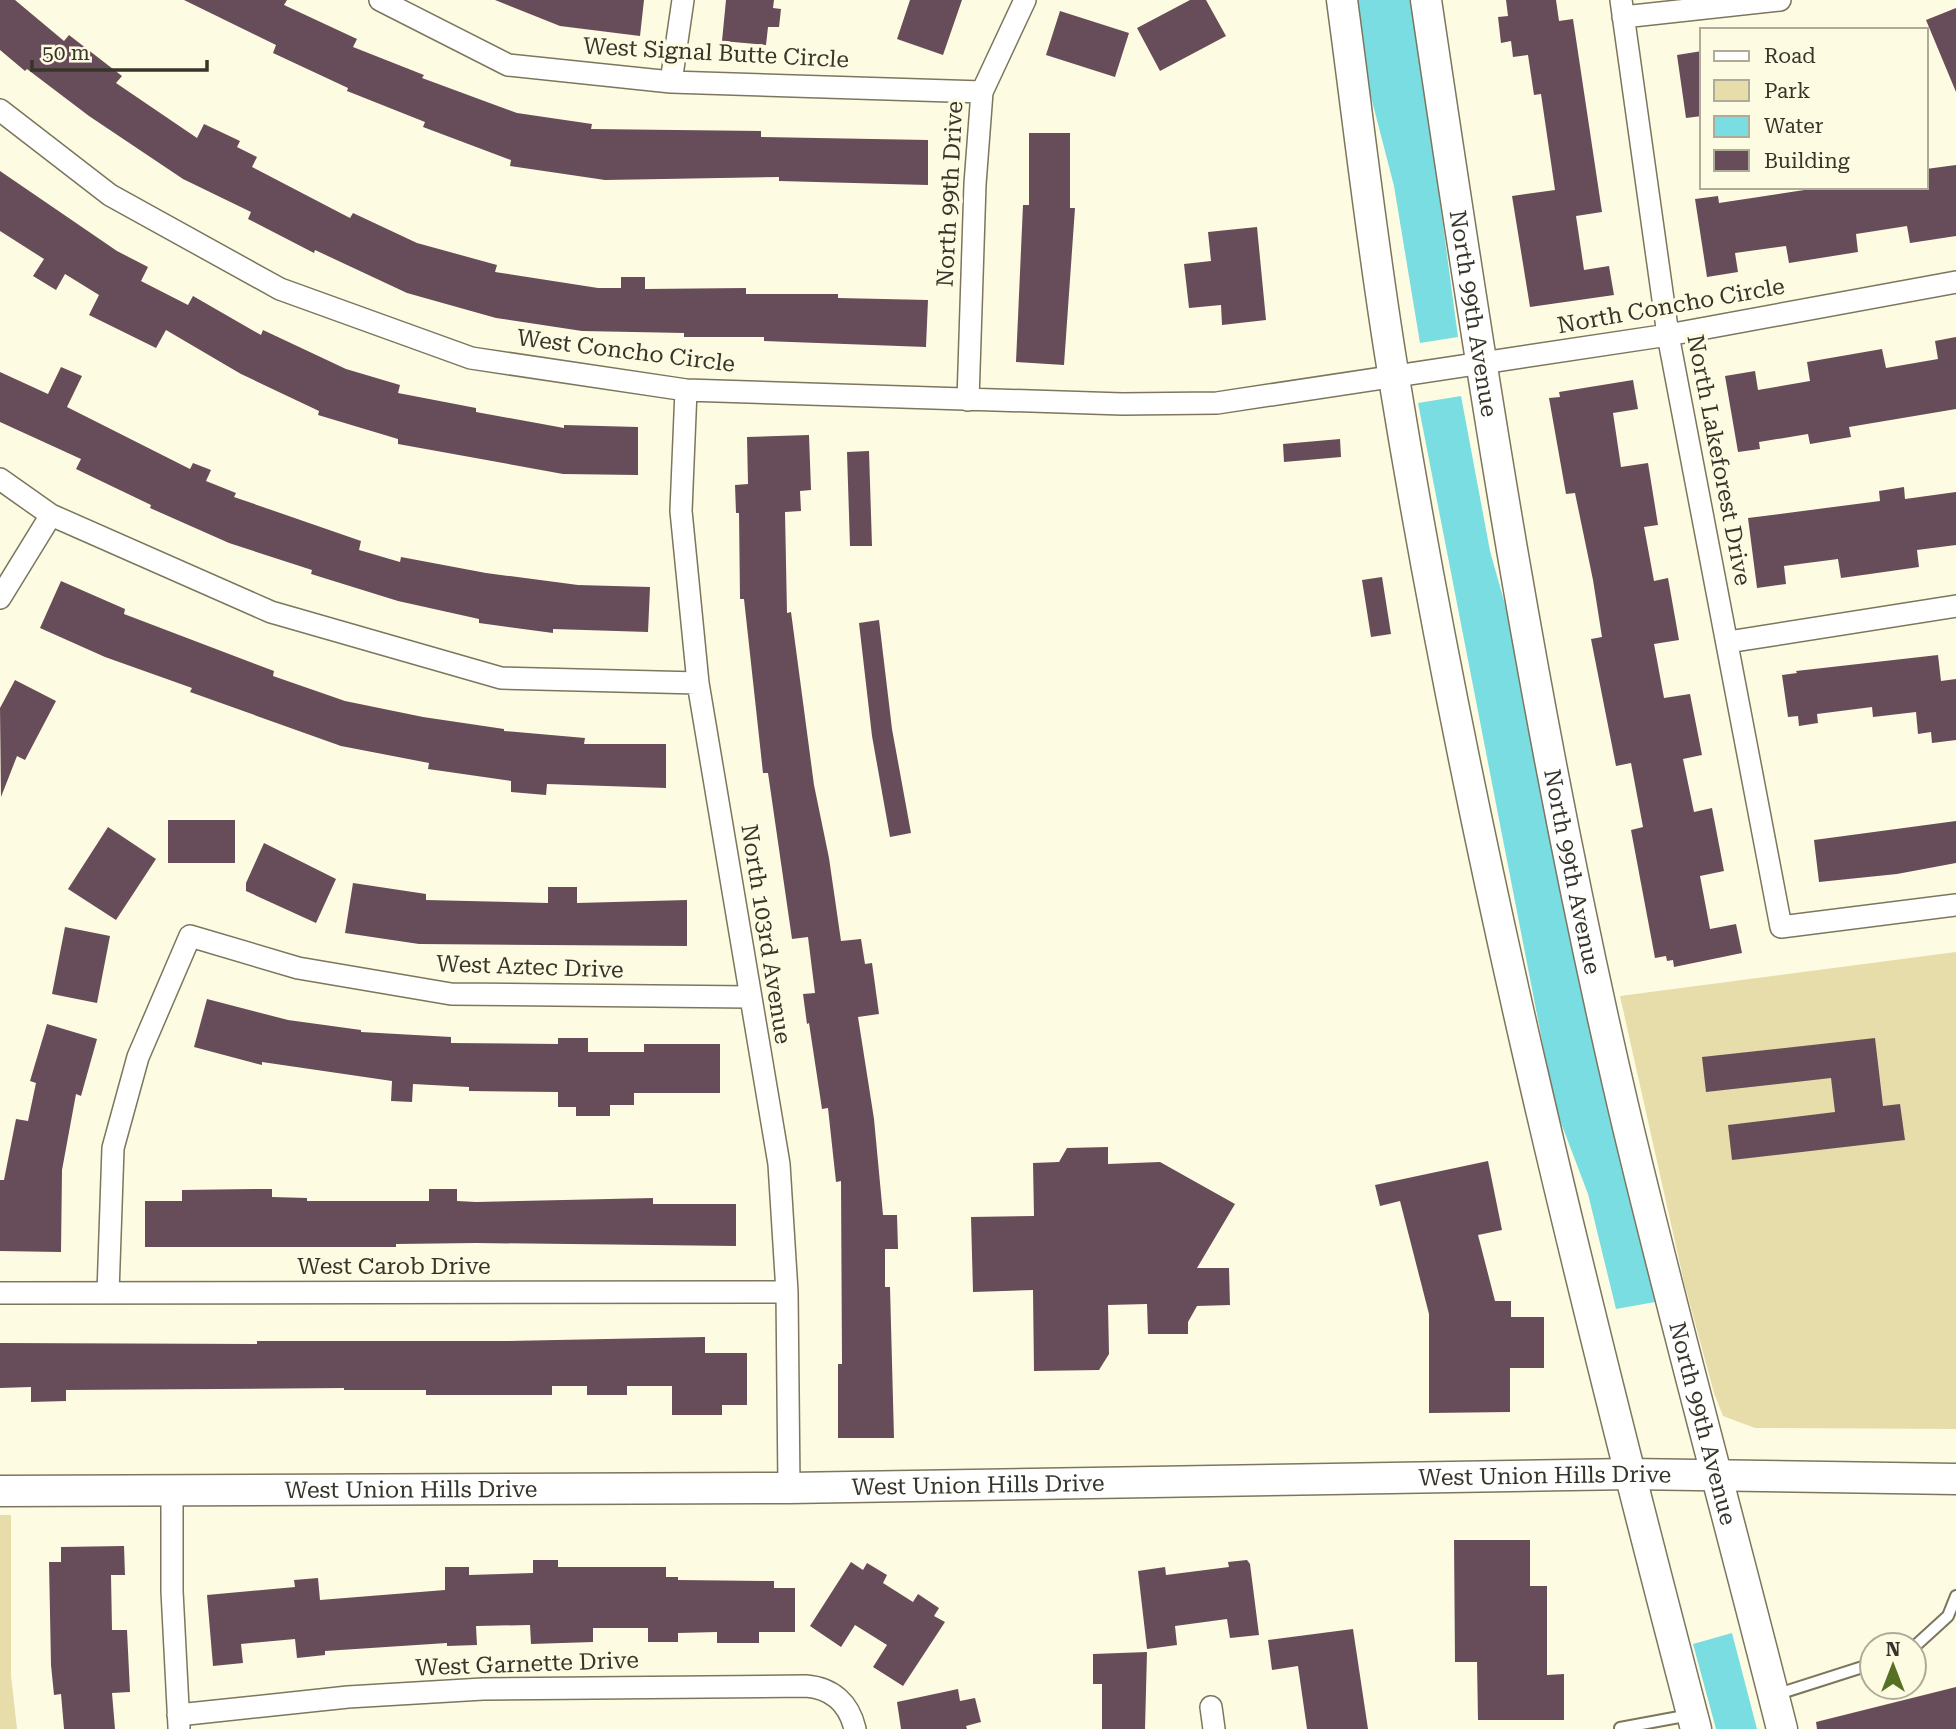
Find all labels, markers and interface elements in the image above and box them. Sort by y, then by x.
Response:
scale bar [32,28,206,72]
legend [1700,28,1928,189]
street label: West Signal Butte Circle [582,33,850,73]
text: 50 m [42,41,90,65]
text: Road [1764,44,1816,68]
text: Park [1764,79,1810,103]
street label: North 99th Drive [932,100,968,288]
text: Water [1764,114,1824,138]
text: Building [1764,149,1850,173]
street label: North 99th Avenue [1444,208,1503,419]
street label: North Concho Circle [1555,273,1787,339]
street label: West Concho Circle [515,324,737,378]
street label: North Lakeforest Drive [1681,332,1757,588]
street label: North 99th Avenue [1539,767,1607,977]
street label: North 103rd Avenue [735,822,797,1046]
street label: West Aztec Drive [436,950,624,984]
street label: West Carob Drive [297,1253,491,1280]
street label: North 99th Avenue [1664,1319,1742,1528]
street label: West Union Hills Drive [1418,1460,1672,1491]
street label: West Union Hills Drive [851,1469,1105,1500]
street label: West Union Hills Drive [284,1475,538,1503]
north arrow [1858,1631,1928,1701]
text: N [1886,1638,1901,1661]
street label: West Garnette Drive [415,1647,639,1681]

